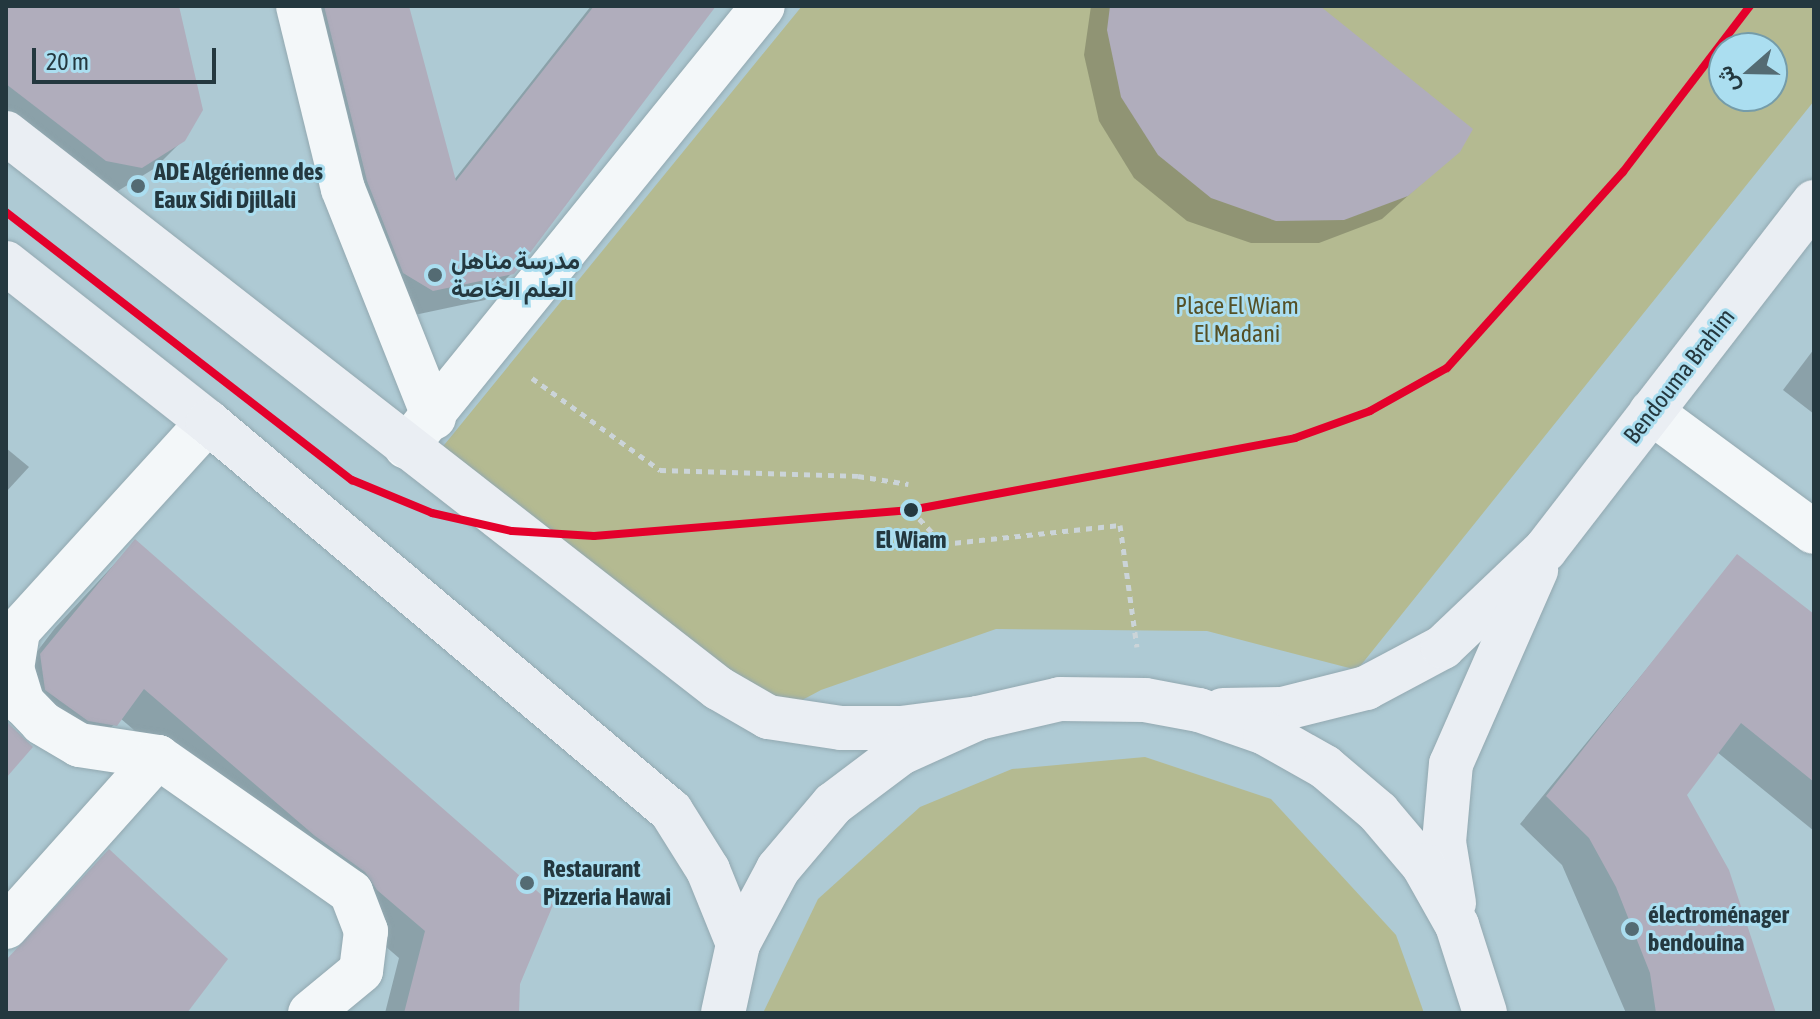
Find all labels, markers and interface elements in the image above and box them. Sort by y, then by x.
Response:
scale bar [36,32,220,82]
north arrow [1708,32,1788,112]
text: 20 m [46,48,89,75]
text: ش [1711,63,1744,96]
place label: ADE Algérienne des Eaux Sidi Djillali [154,158,323,214]
marker: ADE Algérienne des Eaux Sidi Djillali [129,177,147,195]
place label: مدرسة مناهل العلم الخاصة [451,247,580,303]
marker: مدرسة مناهل العلم الخاصة [426,266,444,284]
park label: Place El Wiam El Madani [1175,292,1299,348]
street label: Bendouma Brahim [1617,303,1741,449]
marker: El Wiam [899,498,923,522]
place label: El Wiam [875,526,947,554]
place label: Restaurant Pizzeria Hawai [543,855,671,911]
marker: Restaurant Pizzeria Hawai [518,874,536,892]
place label: électroménager bendouina [1648,901,1789,957]
marker: électroménager bendouina [1623,920,1641,938]

